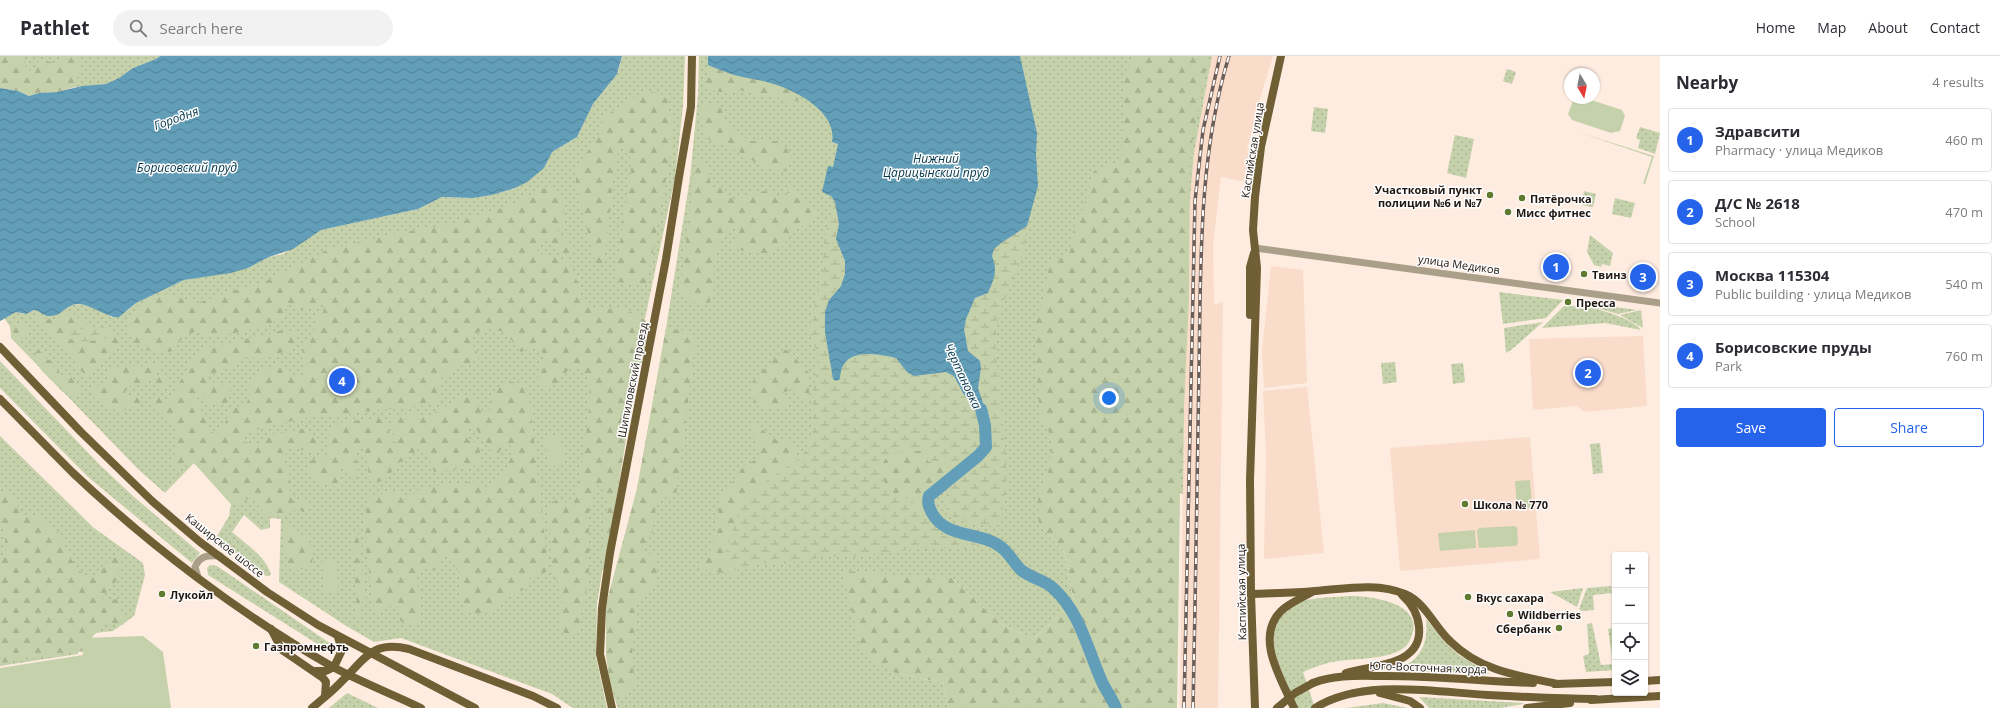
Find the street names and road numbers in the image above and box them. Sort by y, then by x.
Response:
street label: Каспийская улица [1237,101,1267,199]
street label: улица Медиков [1417,251,1501,277]
street label: Шипиловский проезд [613,320,651,439]
street label: Каширское шоссе [183,510,267,580]
street label: Каспийская улица [1233,544,1249,640]
street label: Юго-Восточная хорда [1369,657,1487,677]

